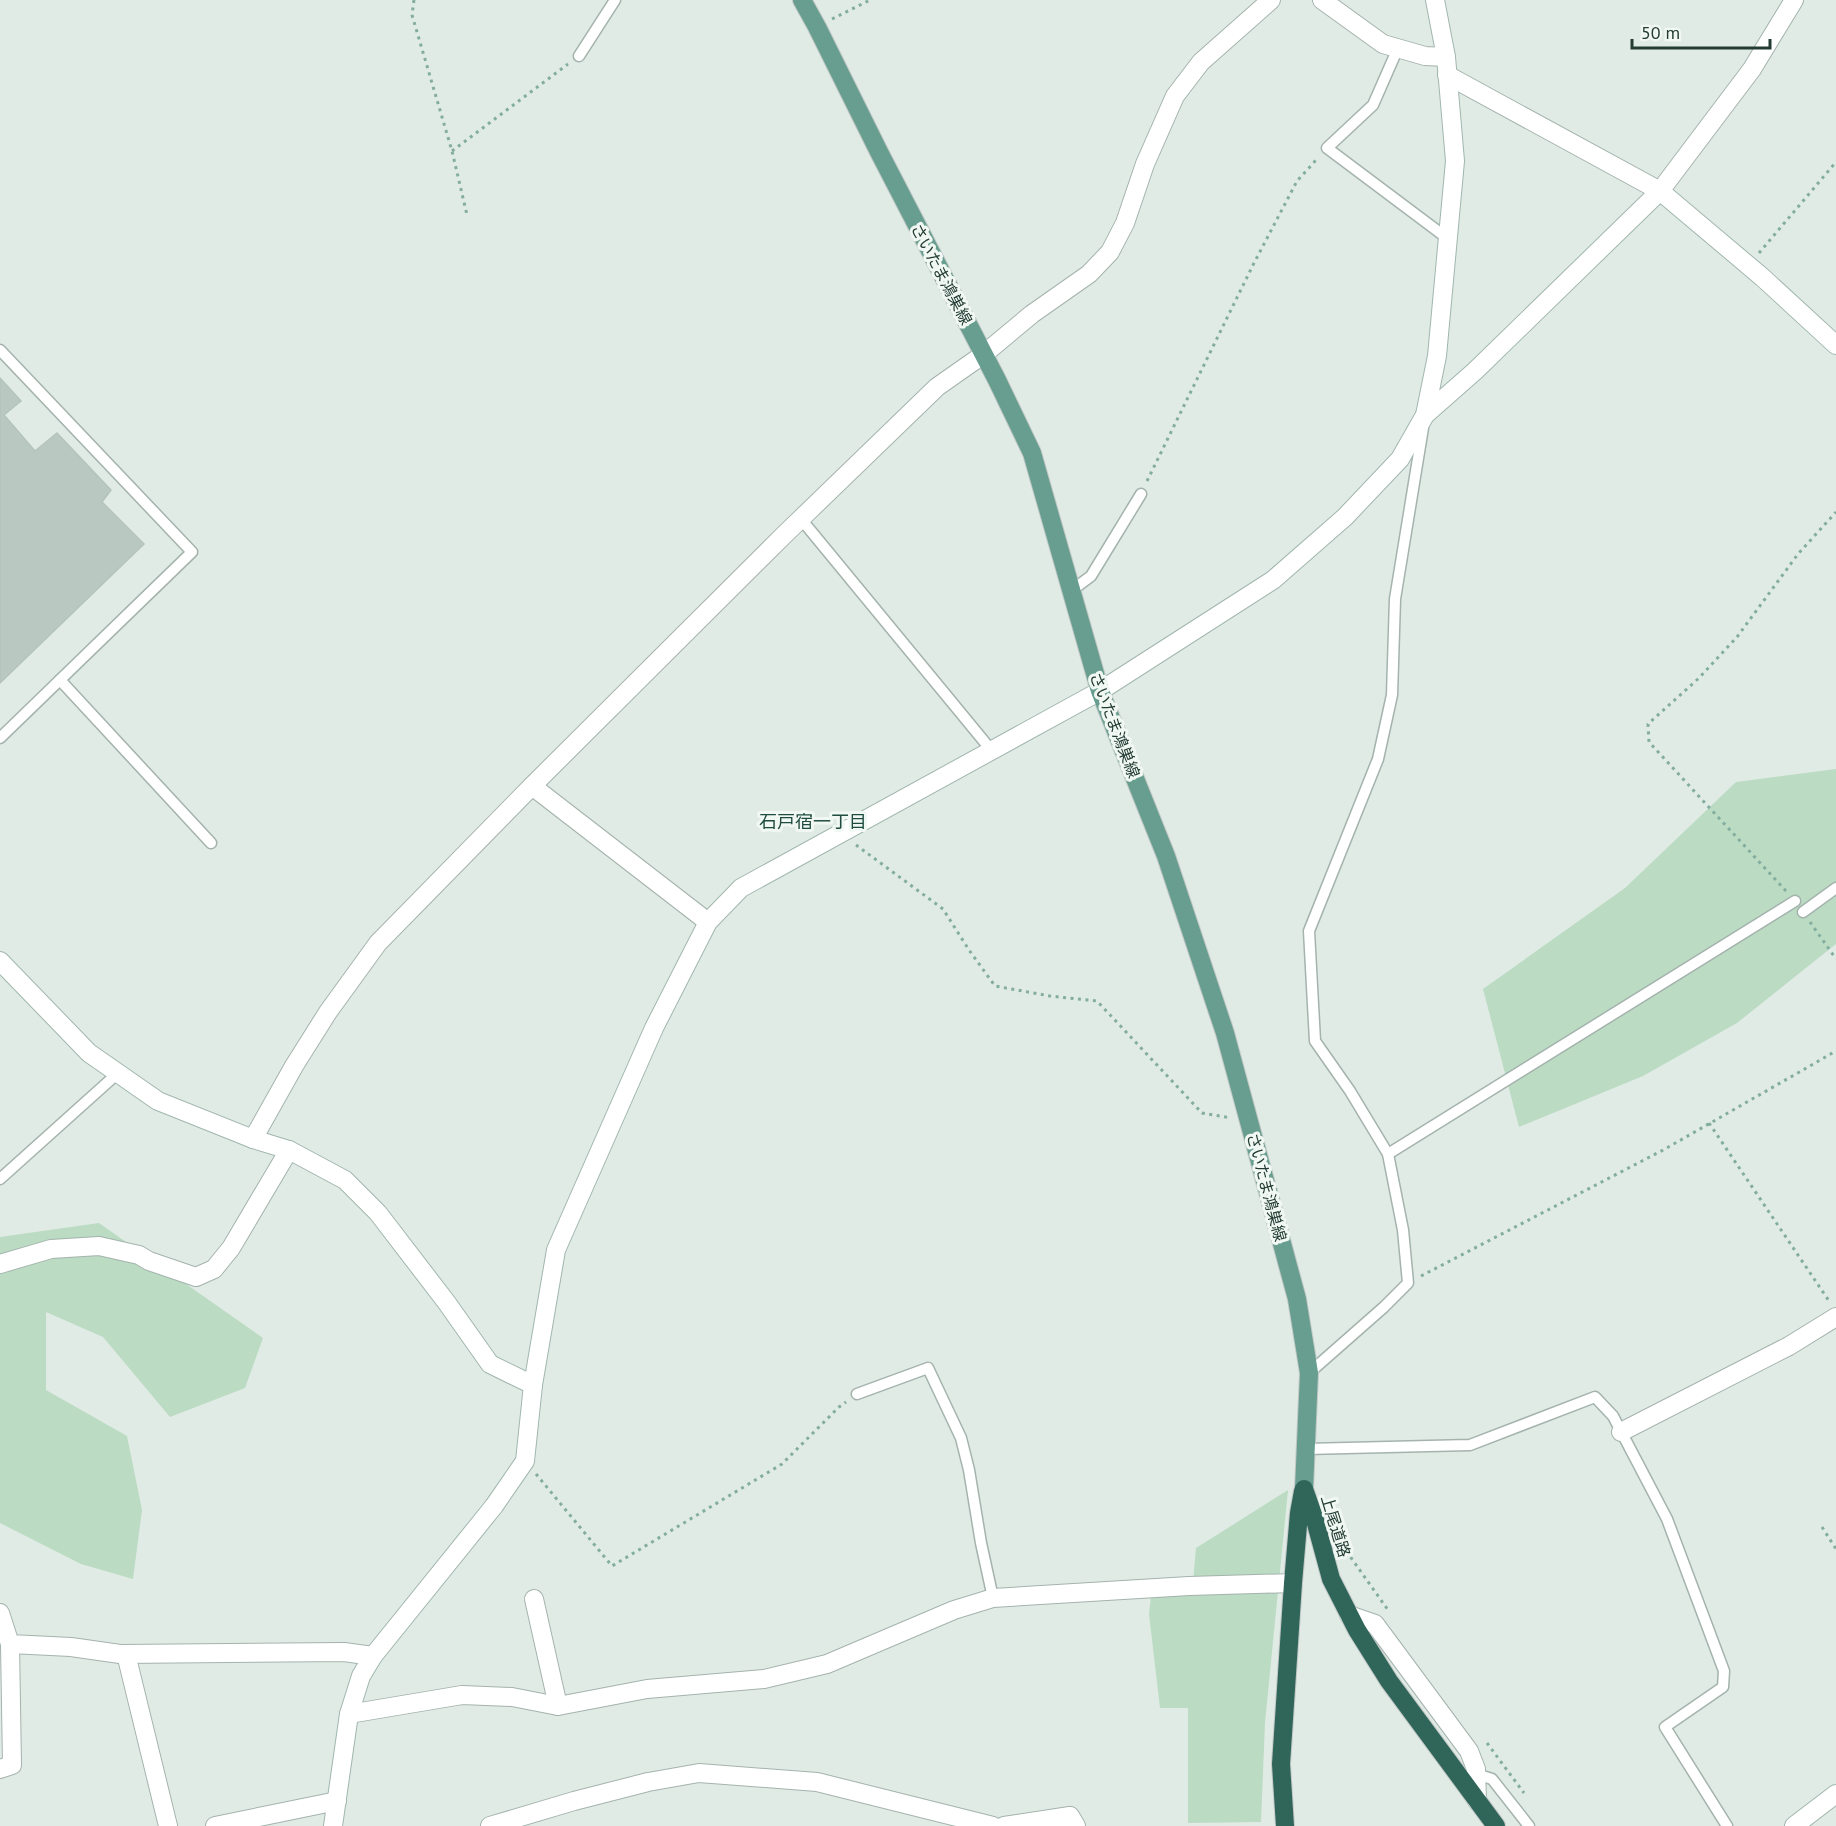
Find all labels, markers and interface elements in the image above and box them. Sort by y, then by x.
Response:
scale bar [1632,12,1770,50]
text: 50 m [1641,21,1680,44]
street label: さいたま鴻巣線 [907,220,977,328]
street label: さいたま鴻巣線 [1086,669,1144,781]
district label: 石戸宿一丁目 [759,810,867,833]
street label: さいたま鴻巣線 [1243,1131,1291,1243]
street label: 上尾道路 [1317,1492,1355,1560]

